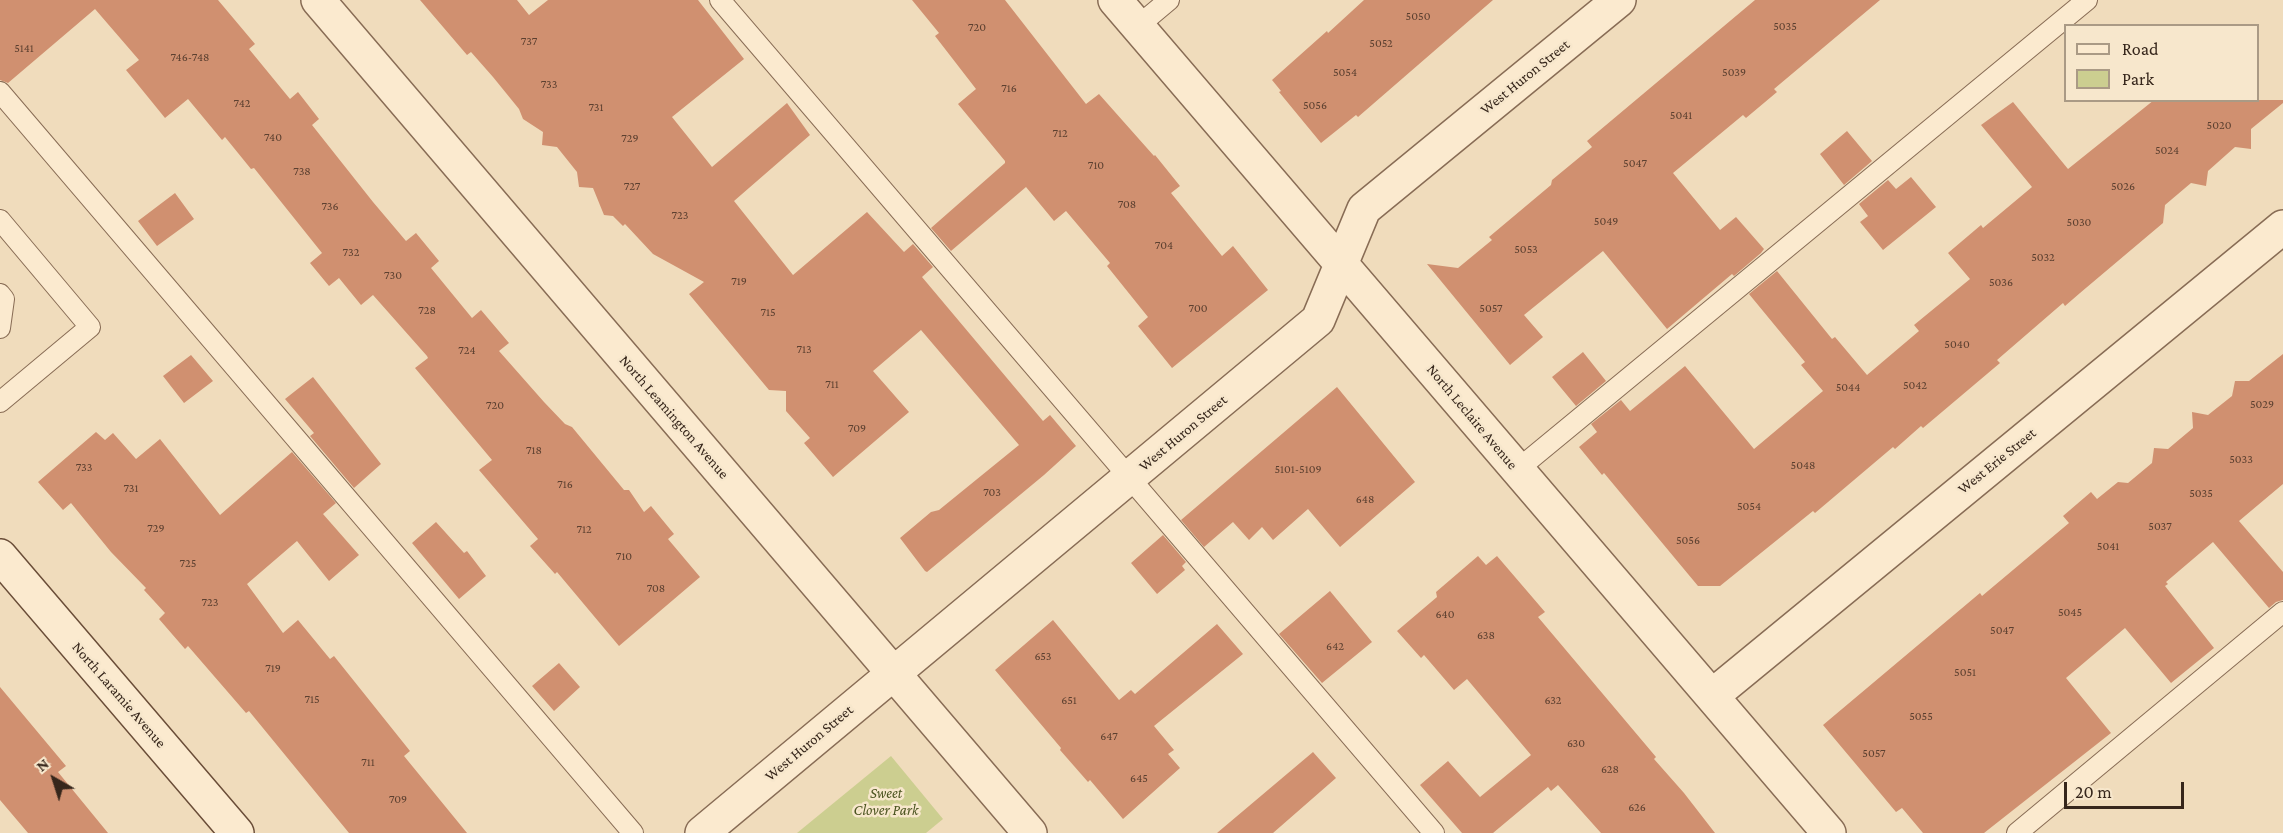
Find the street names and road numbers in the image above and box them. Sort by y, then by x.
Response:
street label: West Huron Street [1477,36,1573,118]
street label: North Leamington Avenue [615,351,733,483]
street label: North Leclaire Avenue [1423,361,1521,473]
street label: West Huron Street [1135,391,1231,475]
street label: West Erie Street [1954,424,2040,498]
street label: North Laramie Avenue [68,638,170,752]
street label: West Huron Street [761,701,857,785]

